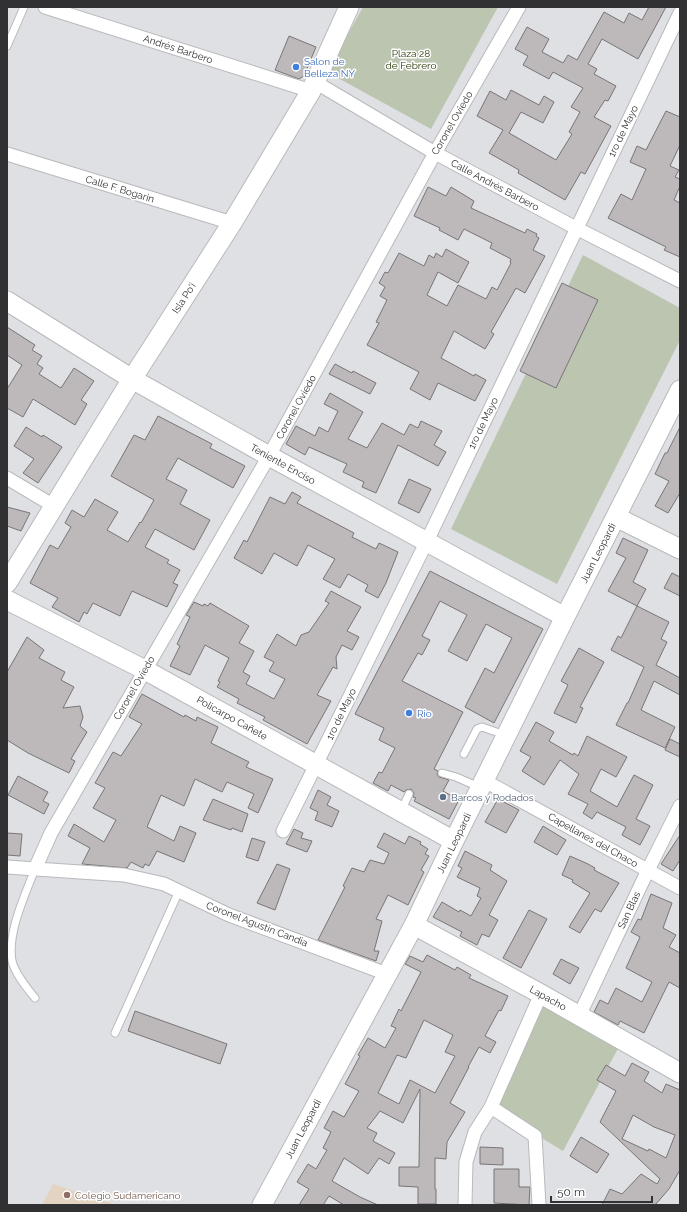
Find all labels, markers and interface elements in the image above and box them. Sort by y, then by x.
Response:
street label: Andrés Barbero [142,33,214,65]
park label: Plaza 28 de Febrero [386,48,436,71]
place label: Salon de Belleza NY [304,56,355,79]
marker: Salon de Belleza NY [291,62,301,72]
street label: Coronel Oviedo [429,89,475,157]
street label: 1ro de Mayo [606,103,640,159]
street label: Calle Andrés Barbero [449,157,541,213]
street label: Calle F. Bogarin [84,173,156,205]
street label: Isla Po'i [170,281,198,315]
street label: Coronel Oviedo [274,373,318,441]
street label: 1ro de Mayo [466,395,500,451]
street label: Teniente Enciso [249,442,317,486]
street label: Juan Leopardi [578,521,618,585]
street label: Coronel Oviedo [111,654,157,722]
street label: 1ro de Mayo [324,686,358,742]
street label: Policarpo Cañete [195,694,269,742]
marker: Rio [404,708,414,718]
place label: Rio [417,708,432,719]
marker: Barcos y Rodados [438,792,448,802]
place label: Barcos y Rodados [451,792,534,803]
street label: Juan Leopardi [435,811,473,875]
street label: Capellanes del Chaco [546,811,640,869]
street label: San Blas [616,890,642,930]
street label: Coronel Agustin Candia [205,900,309,948]
street label: Lapacho [528,983,568,1013]
street label: Juan Leopardi [283,1098,323,1160]
scale bar [551,1178,652,1204]
text: 50 m [557,1185,585,1199]
marker: Colegio Sudamericano [62,1190,72,1200]
place label: Colegio Sudamericano [75,1190,180,1201]

